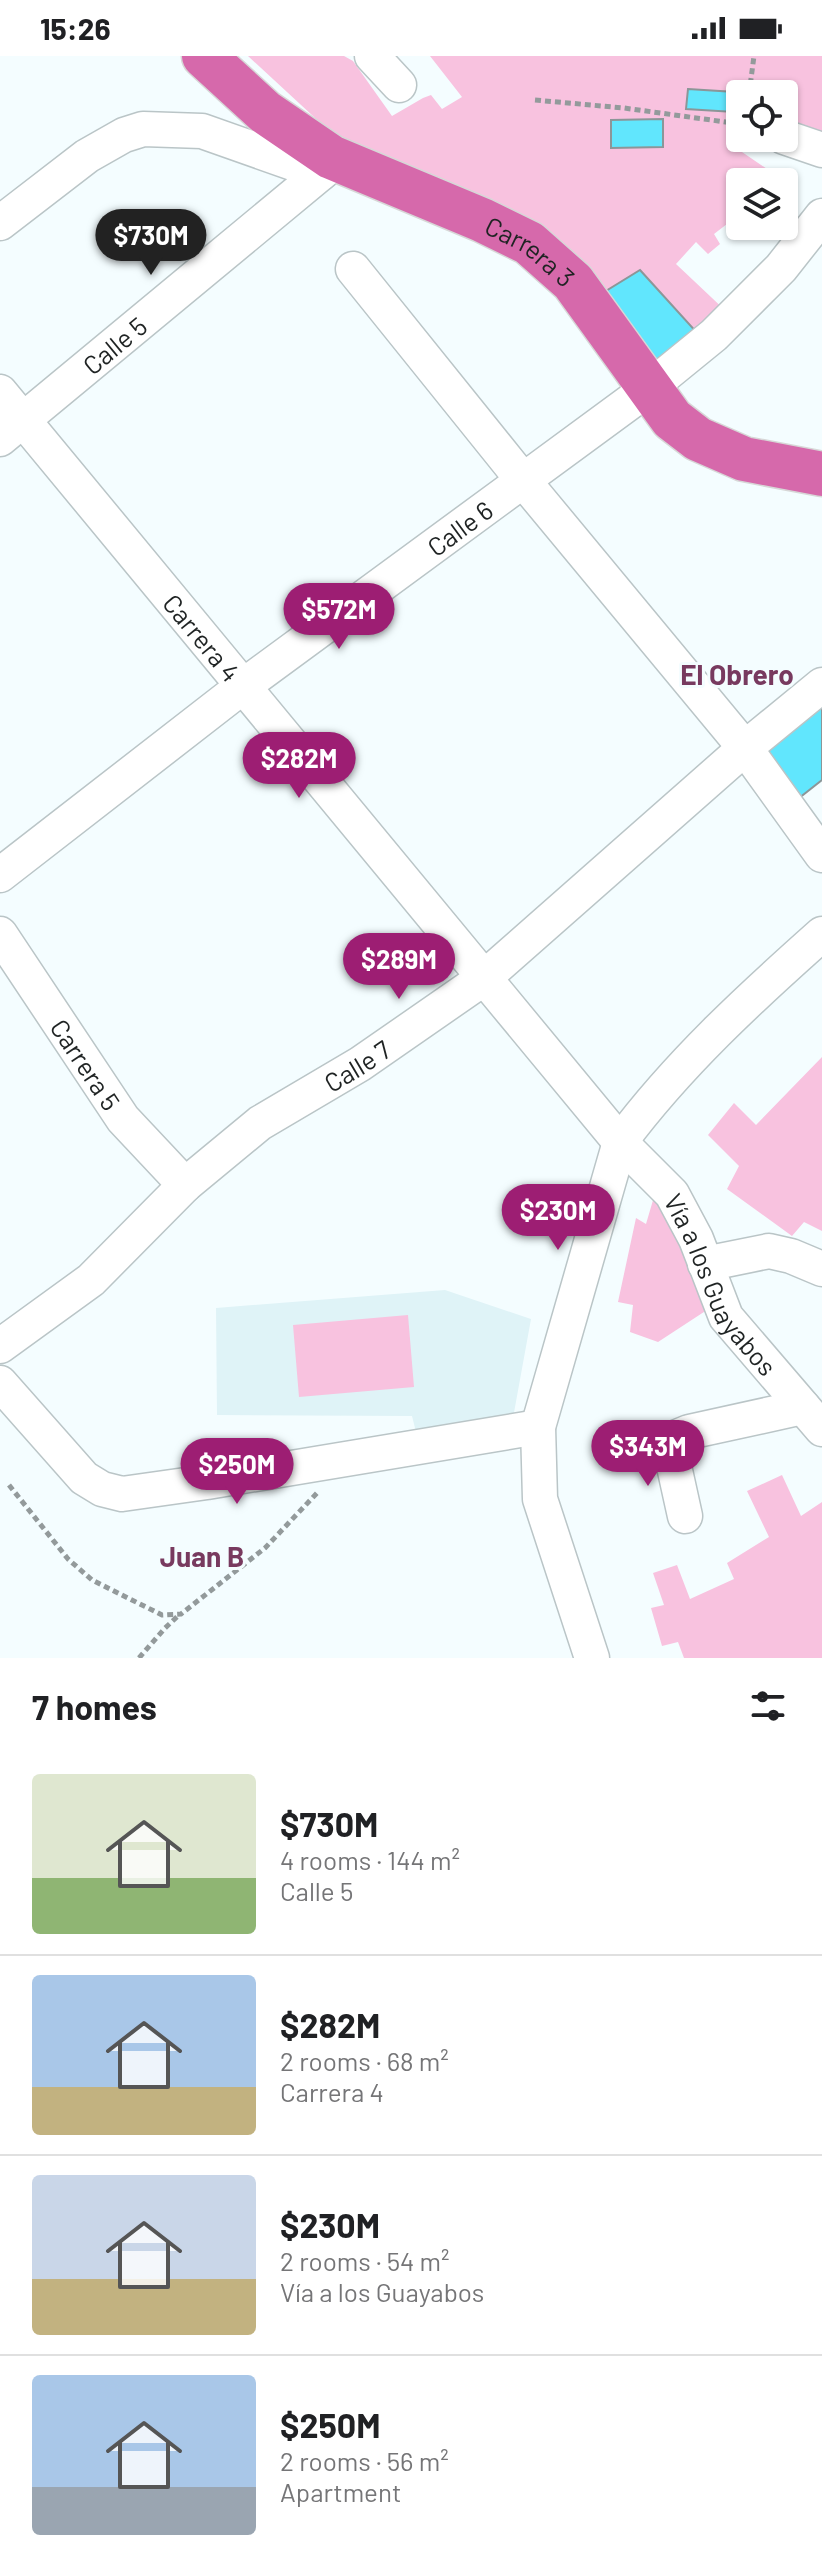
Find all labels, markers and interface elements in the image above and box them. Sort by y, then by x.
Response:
text: 15:26 [40,10,111,46]
map controls [726,80,798,240]
button: locate [726,80,798,152]
button: layers [726,168,798,240]
pin: $730M [95,209,207,277]
street label: Carrera 3 [481,209,582,292]
text: $730M [113,219,189,250]
street label: Calle 5 [76,309,152,380]
street label: Calle 6 [421,493,498,562]
pin: $572M [283,583,395,651]
street label: Carrera 4 [158,587,248,687]
text: $572M [302,593,376,624]
district label: El Obrero [680,657,794,691]
pin: $282M [243,732,355,800]
text: $282M [261,742,337,773]
pin: $289M [343,933,455,1001]
text: $289M [361,943,437,974]
street label: Carrera 5 [45,1012,128,1115]
street label: Calle 7 [318,1033,396,1097]
pin: $230M [502,1184,614,1252]
street label: Vía a los Guayabos [659,1188,784,1381]
text: $230M [520,1194,596,1225]
pin: $343M [592,1420,704,1488]
text: $343M [609,1430,687,1461]
pin: $250M [181,1438,293,1506]
text: $250M [199,1448,275,1479]
district label: Juan B [160,1539,244,1573]
icon: filters [746,1684,790,1728]
text: 7 homes [32,1686,157,1727]
text: $730M [280,1803,378,1844]
icon: home [96,1806,192,1902]
text: 4 rooms · 144 m² [280,1844,460,1875]
text: Calle 5 [280,1875,353,1906]
text: $282M [280,2004,380,2045]
icon: home [96,2007,192,2103]
text: 2 rooms · 68 m² [280,2045,449,2076]
text: Carrera 4 [280,2076,384,2107]
text: $230M [280,2204,380,2245]
icon: home [96,2207,192,2303]
text: 2 rooms · 54 m² [280,2245,450,2276]
text: Vía a los Guayabos [280,2276,484,2307]
text: $250M [280,2404,381,2445]
icon: home [96,2407,192,2503]
text: 2 rooms · 56 m² [280,2445,449,2476]
text: Apartment [280,2476,401,2507]

